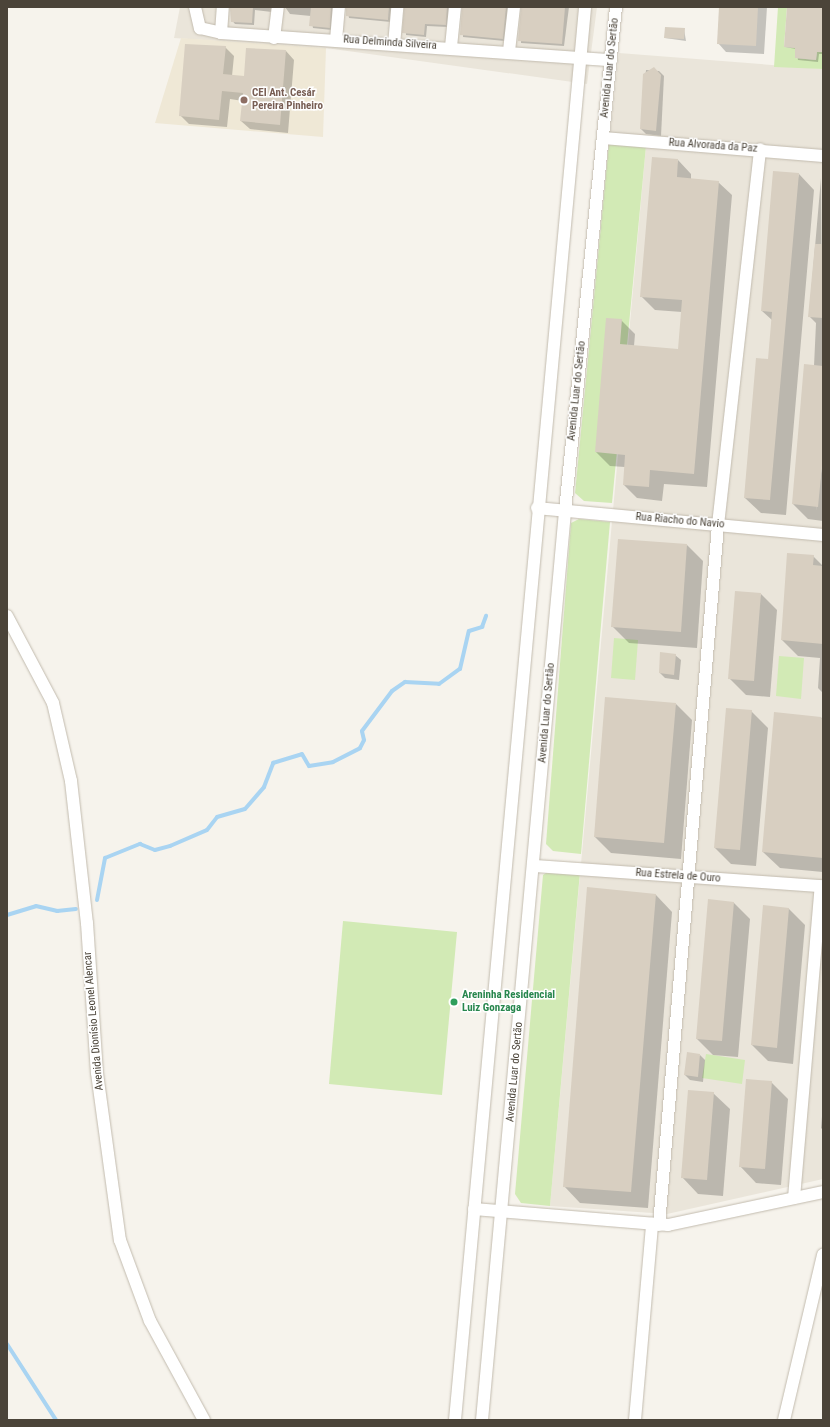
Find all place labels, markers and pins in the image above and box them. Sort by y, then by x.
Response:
place label: CEI Ant. Cesár Pereira Pinheiro [252,87,323,113]
marker: CEI Ant. Cesár Pereira Pinheiro [239,95,249,105]
place label: Areninha Residencial Luiz Gonzaga [462,989,555,1015]
marker: Areninha Residencial Luiz Gonzaga [449,997,459,1007]

